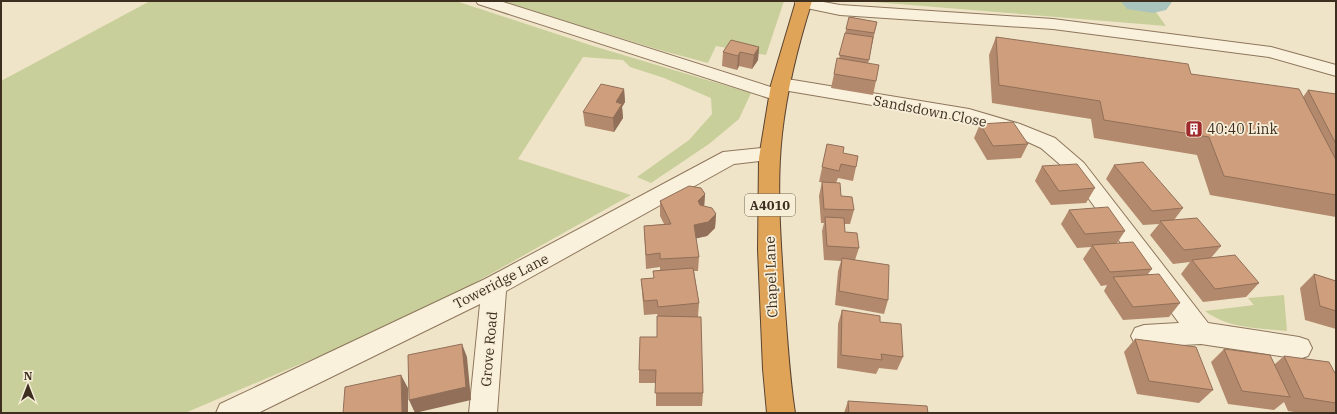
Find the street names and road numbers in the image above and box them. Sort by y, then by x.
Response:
street label: Sandsdown Close [872,91,988,131]
road number: A4010 [745,194,795,216]
street label: Chapel Lane [761,236,781,318]
street label: Toweridge Lane [450,249,552,313]
street label: Grove Road [477,310,501,387]

